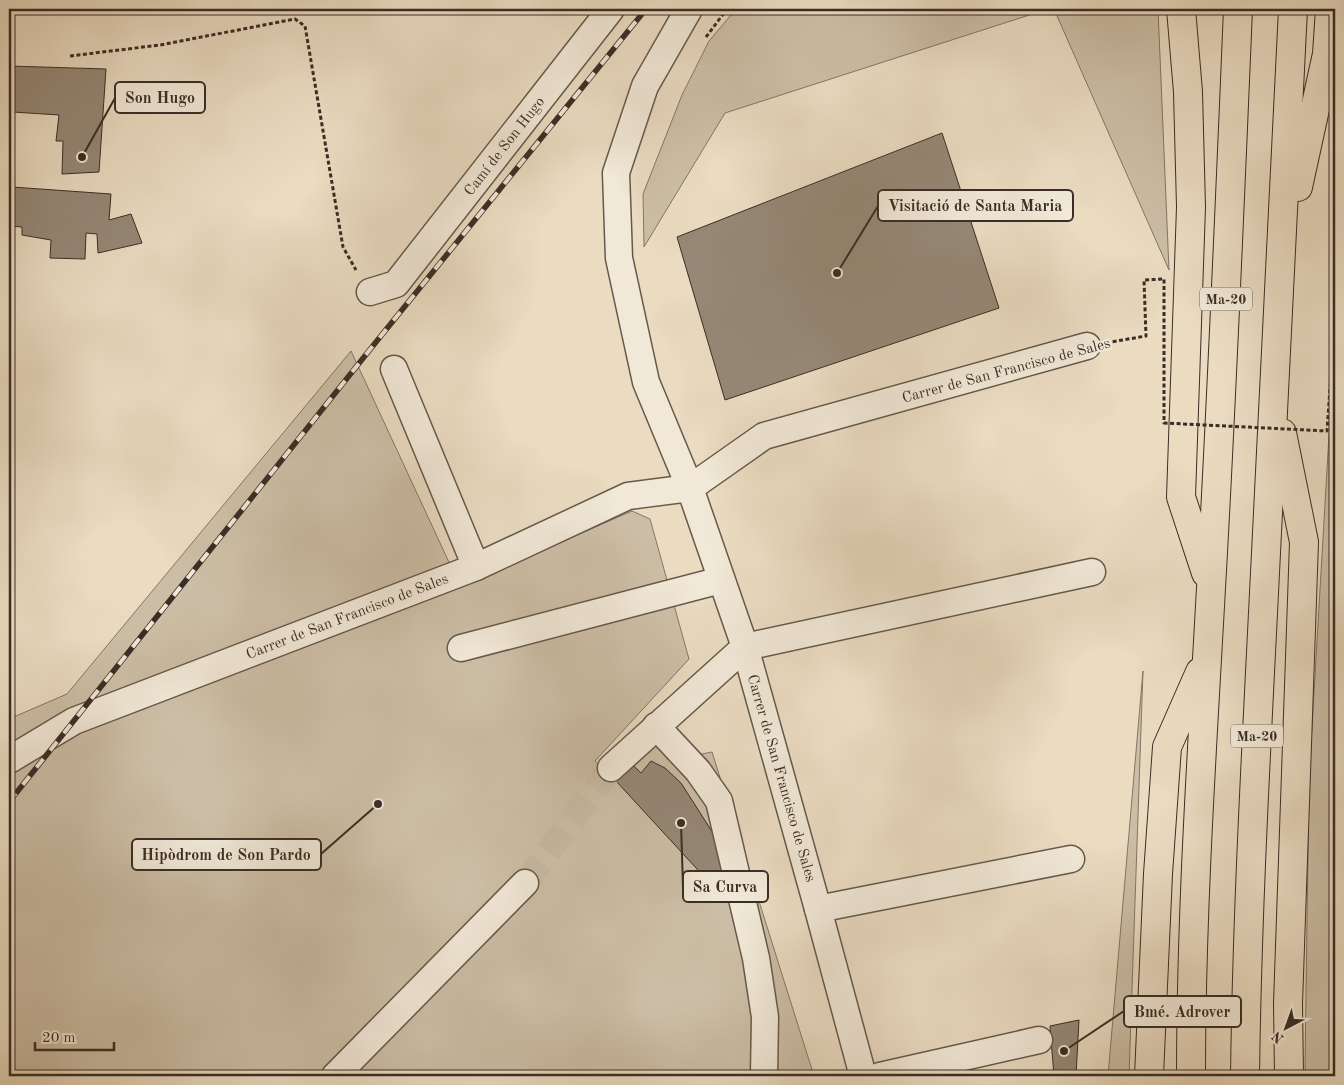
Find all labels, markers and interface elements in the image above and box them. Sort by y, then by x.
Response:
callout: Son Hugo [115,82,205,113]
text: Son Hugo [125,91,195,107]
street label: Camí de Son Hugo [462,95,548,199]
callout: Visitació de Santa Maria [878,190,1073,221]
text: Visitació de Santa Maria [888,199,1062,215]
road number: Ma-20 [1200,288,1252,310]
street label: Carrer de San Francisco de Sales [901,336,1112,407]
street label: Carrer de San Francisco de Sales [244,572,451,663]
street label: Carrer de San Francisco de Sales [744,673,817,884]
road number: Ma-20 [1231,724,1283,748]
callout: Hipòdrom de Son Pardo [132,839,321,870]
text: Hipòdrom de Son Pardo [141,848,311,864]
callout: Sa Curva [683,871,768,902]
text: Sa Curva [693,880,757,896]
callout: Bmé. Adrover [1124,996,1241,1027]
north arrow [1262,1002,1312,1052]
text: Bmé. Adrover [1134,1005,1230,1021]
scale bar [35,1020,114,1052]
text: N [1269,1028,1287,1046]
text: 20 m [42,1031,76,1046]

